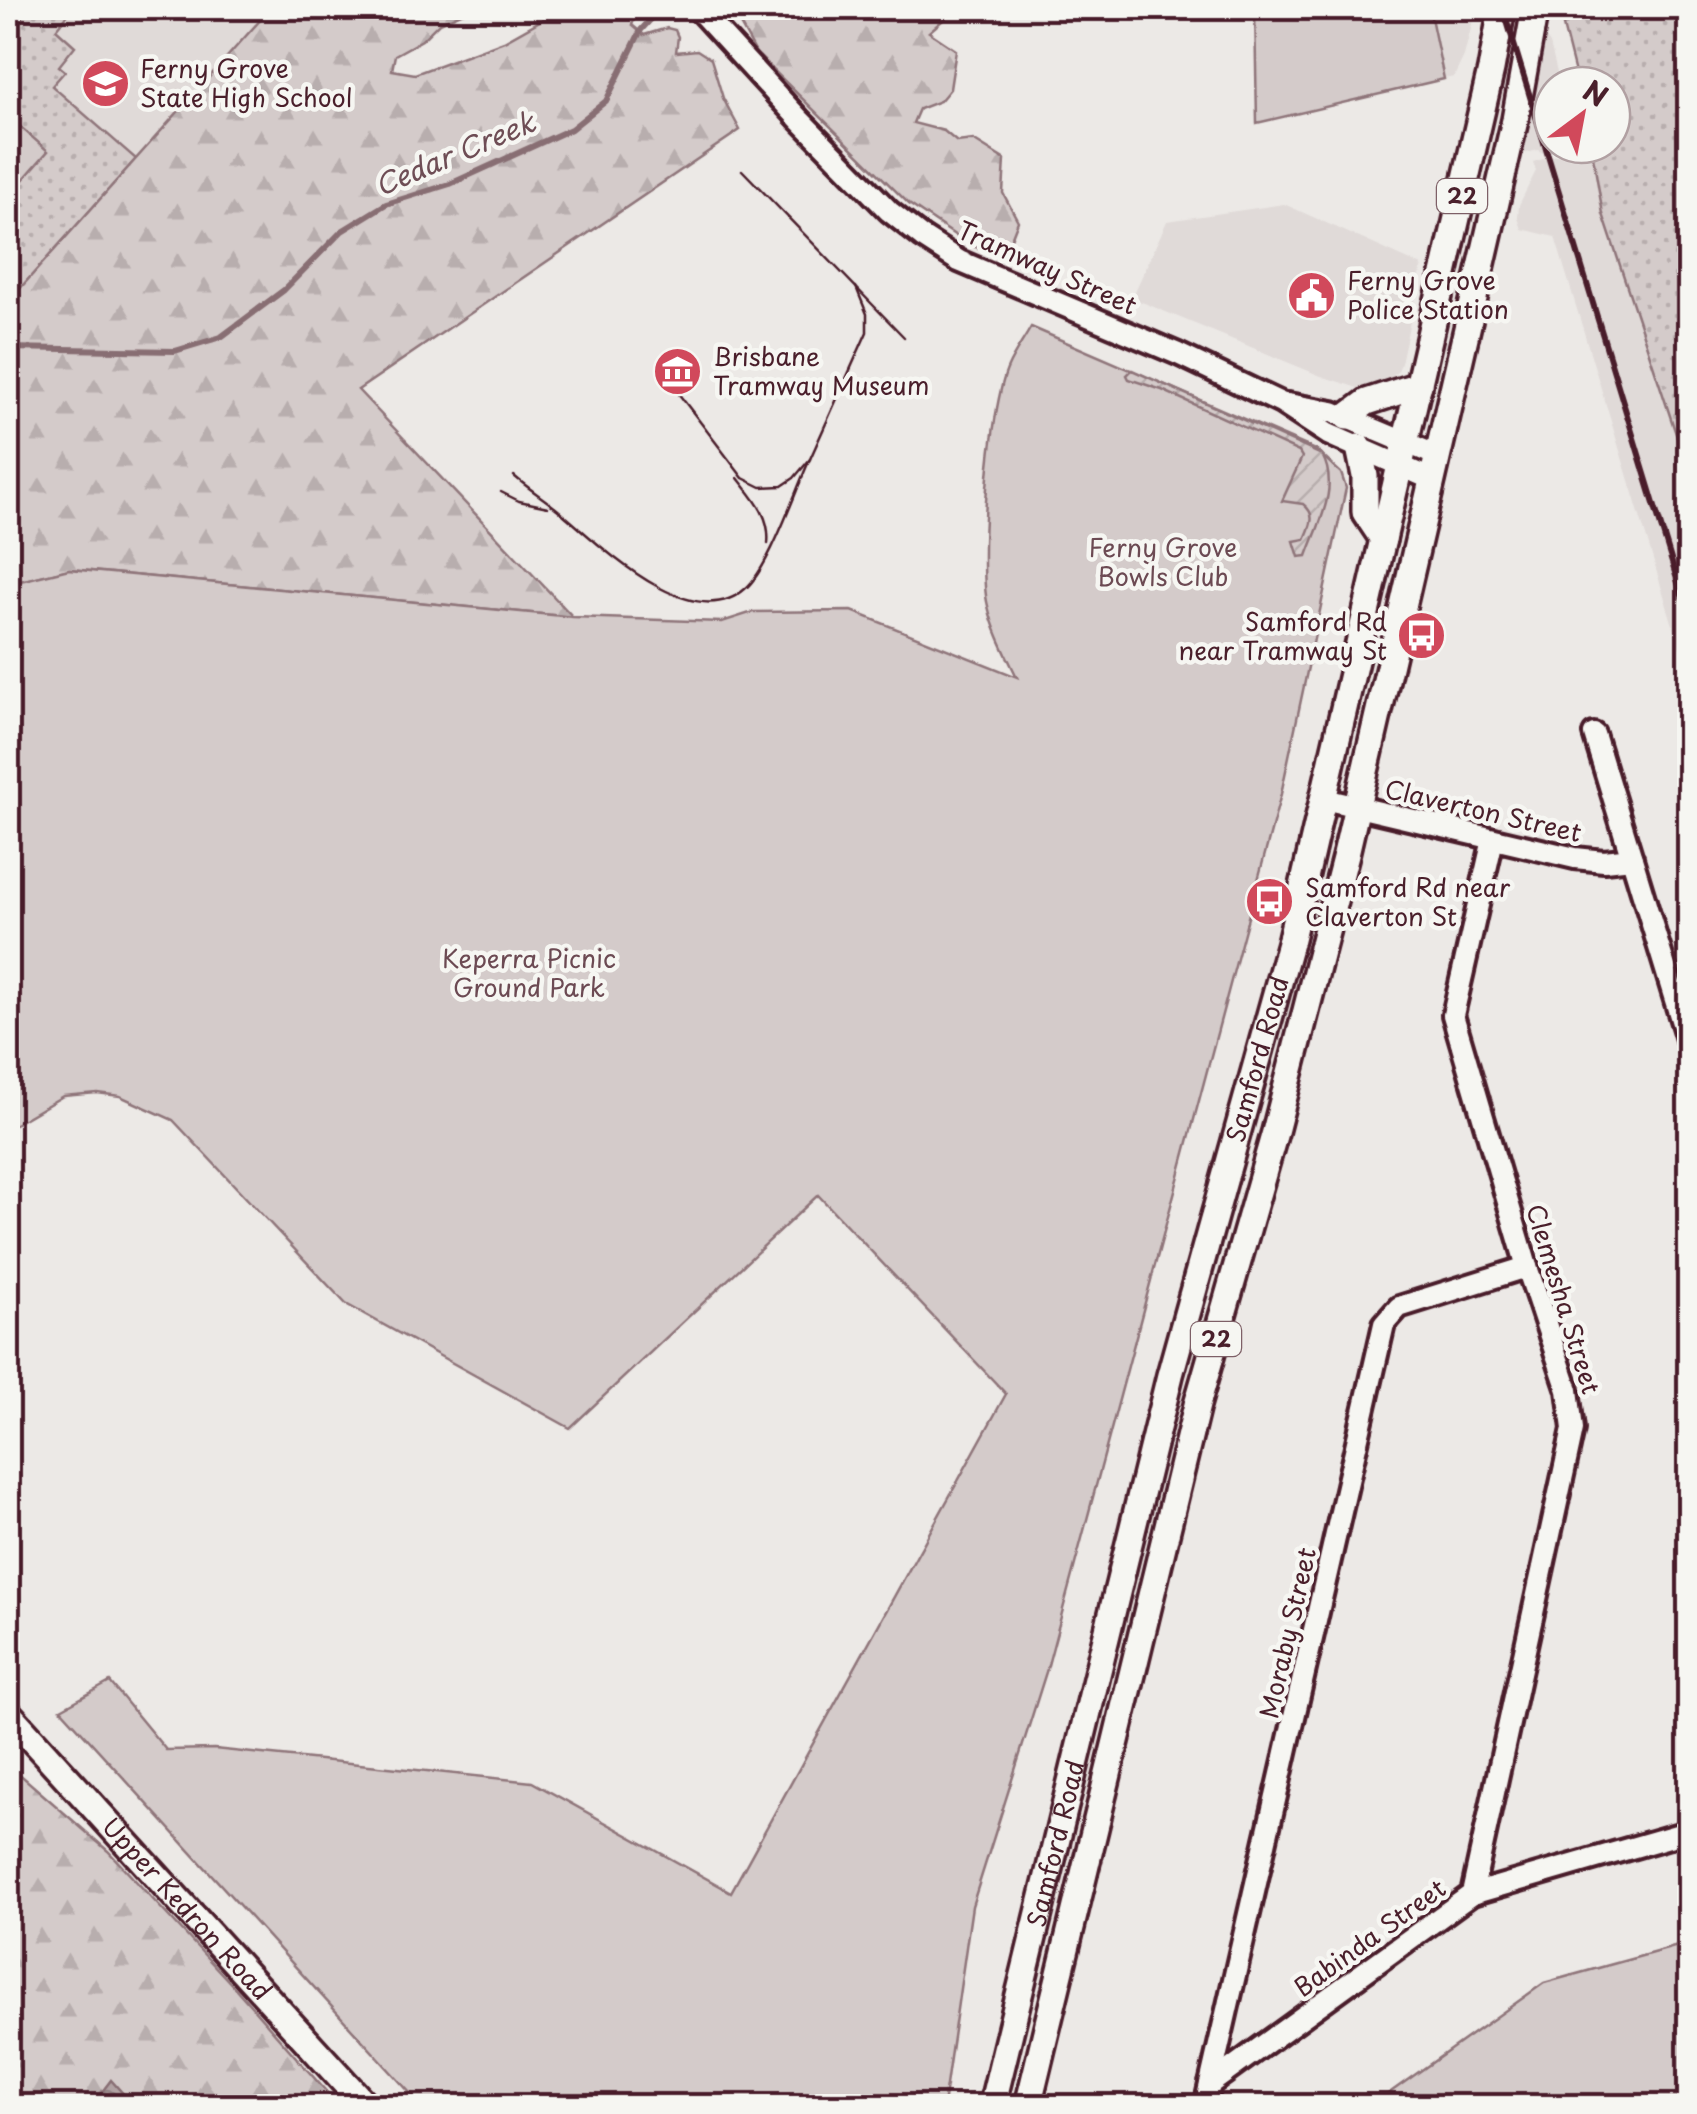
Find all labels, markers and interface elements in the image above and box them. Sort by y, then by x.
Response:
place label: Ferny Grove State High School [140,49,352,116]
school or university icon: Ferny Grove State High School [79,57,131,109]
north arrow [1532,65,1632,165]
text: N [1575,68,1617,117]
water label: Cedar Creek [367,99,543,206]
road number: 22 [1437,179,1487,213]
street label: Tramway Street [951,210,1143,324]
place label: Ferny Grove Police Station [1347,261,1509,328]
public building icon: Ferny Grove Police Station [1286,269,1338,321]
place label: Brisbane Tramway Museum [713,337,929,404]
museum icon: Brisbane Tramway Museum [652,345,704,397]
park label: Ferny Grove Bowls Club [1089,528,1237,595]
place label: Samford Rd near Tramway St [1178,602,1387,669]
bus stop icon: Samford Rd near Tramway St [1396,610,1448,662]
street label: Claverton Street [1381,769,1585,851]
place label: Samford Rd near Claverton St [1305,868,1511,935]
bus stop icon: Samford Rd near Claverton St [1244,876,1296,928]
park label: Keperra Picnic Ground Park [442,939,616,1006]
street label: Samford Road [1216,972,1298,1146]
street label: Clemesha Street [1517,1199,1611,1398]
road number: 22 [1191,1322,1241,1356]
street label: Moraby Street [1249,1544,1325,1722]
street label: Samford Road [1016,1756,1094,1931]
street label: Upper Kedron Road [94,1808,281,2008]
street label: Babinda Street [1285,1869,1453,2005]

